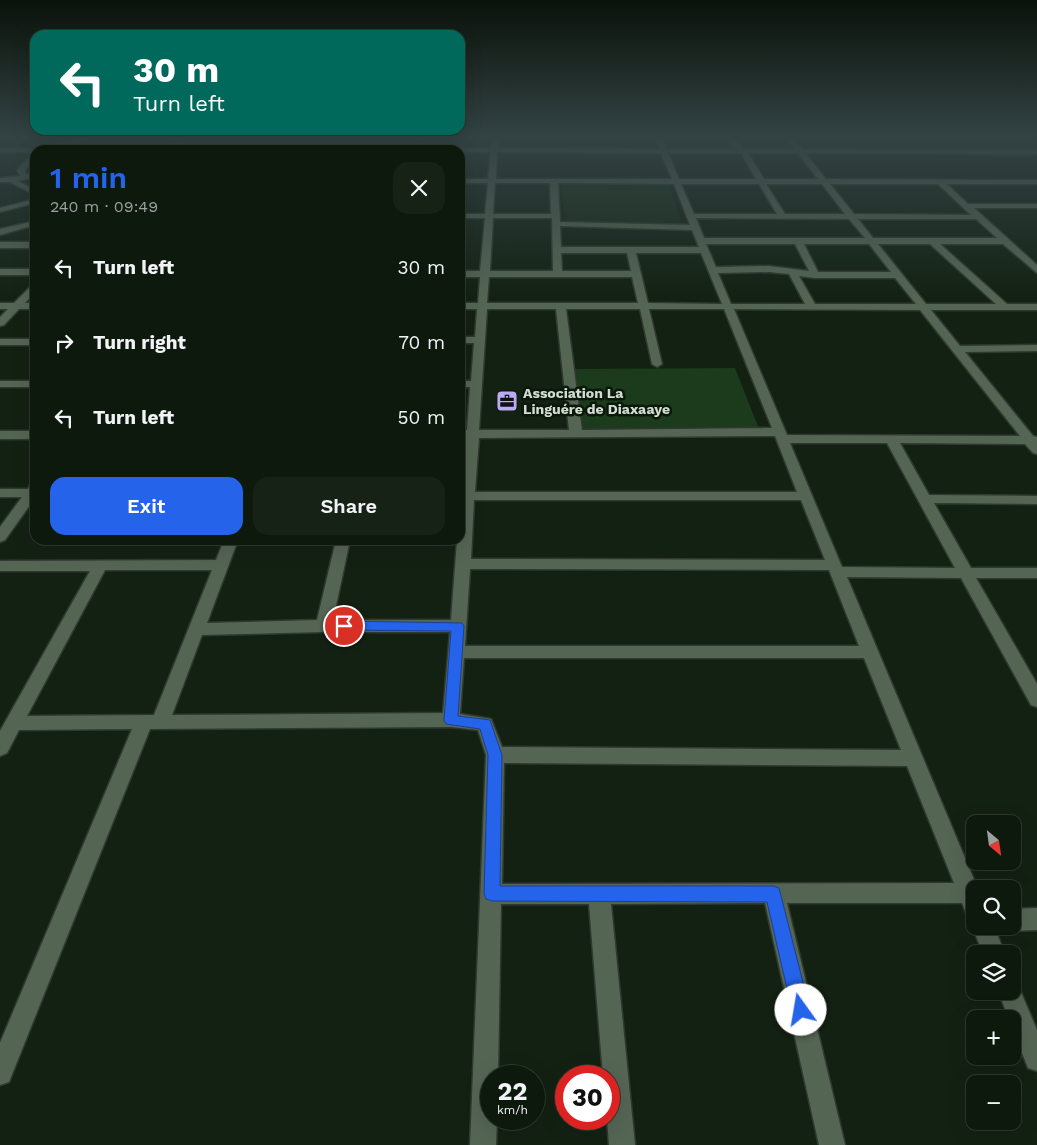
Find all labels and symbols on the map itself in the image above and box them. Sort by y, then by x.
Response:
place label: Association La Linguére de Diaxaaye [523,385,670,417]
office icon: Association La Linguére de Diaxaaye [495,389,519,413]
pin [323,605,365,647]
north arrow [966,815,1021,870]
position arrow [774,983,826,1035]
speed limit sign: 30 [555,1065,620,1130]

